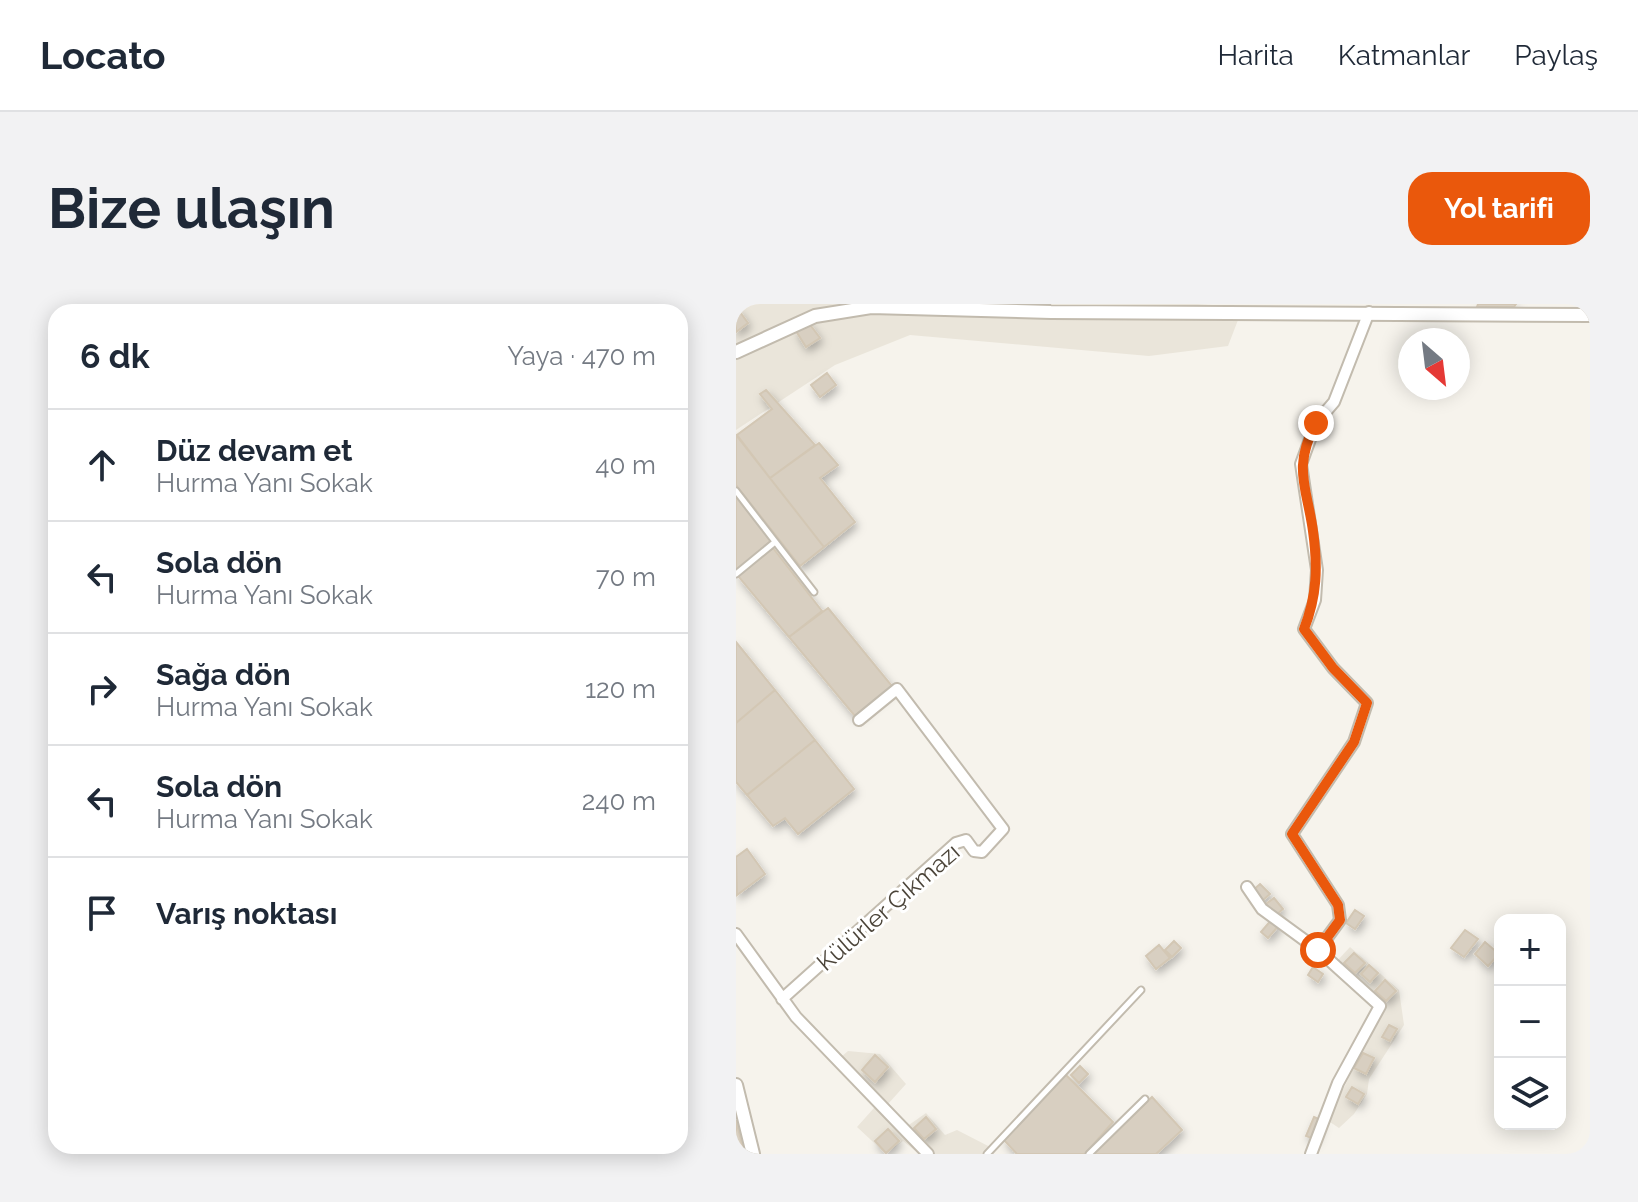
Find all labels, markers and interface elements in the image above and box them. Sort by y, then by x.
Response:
text: Locato [40,33,166,78]
text: Harita [1217,39,1294,72]
text: Katmanlar [1338,39,1470,72]
text: Paylaş [1514,39,1598,72]
button: Yol tarifi [1408,172,1590,245]
text: Bize ulaşın [48,175,335,241]
north arrow [1398,328,1470,400]
text: 6 dk [80,336,150,376]
text: Yaya · 470 m [507,341,656,371]
route end [1298,405,1334,441]
text: Düz devam et [156,433,353,468]
icon: ahead [80,443,124,487]
text: 40 m [595,450,656,480]
text: Hurma Yanı Sokak [156,468,373,498]
text: Sola dön [156,545,282,580]
icon: left [80,555,124,599]
text: 70 m [596,562,656,592]
text: Hurma Yanı Sokak [156,580,373,610]
text: Sağa dön [156,657,291,692]
icon: right [80,667,124,711]
text: 120 m [585,674,656,704]
text: Hurma Yanı Sokak [156,692,373,722]
text: Sola dön [156,769,282,804]
icon: left [80,779,124,823]
text: 240 m [582,786,656,816]
text: Hurma Yanı Sokak [156,804,373,834]
street label: Külürler Çıkmazı [811,837,965,977]
icon: arrive [80,891,124,935]
text: Varış noktası [156,896,337,931]
map controls [1494,914,1566,1130]
button: + [1494,914,1566,986]
route start [1300,932,1336,968]
button: − [1494,986,1566,1058]
button: layers [1494,1058,1566,1130]

